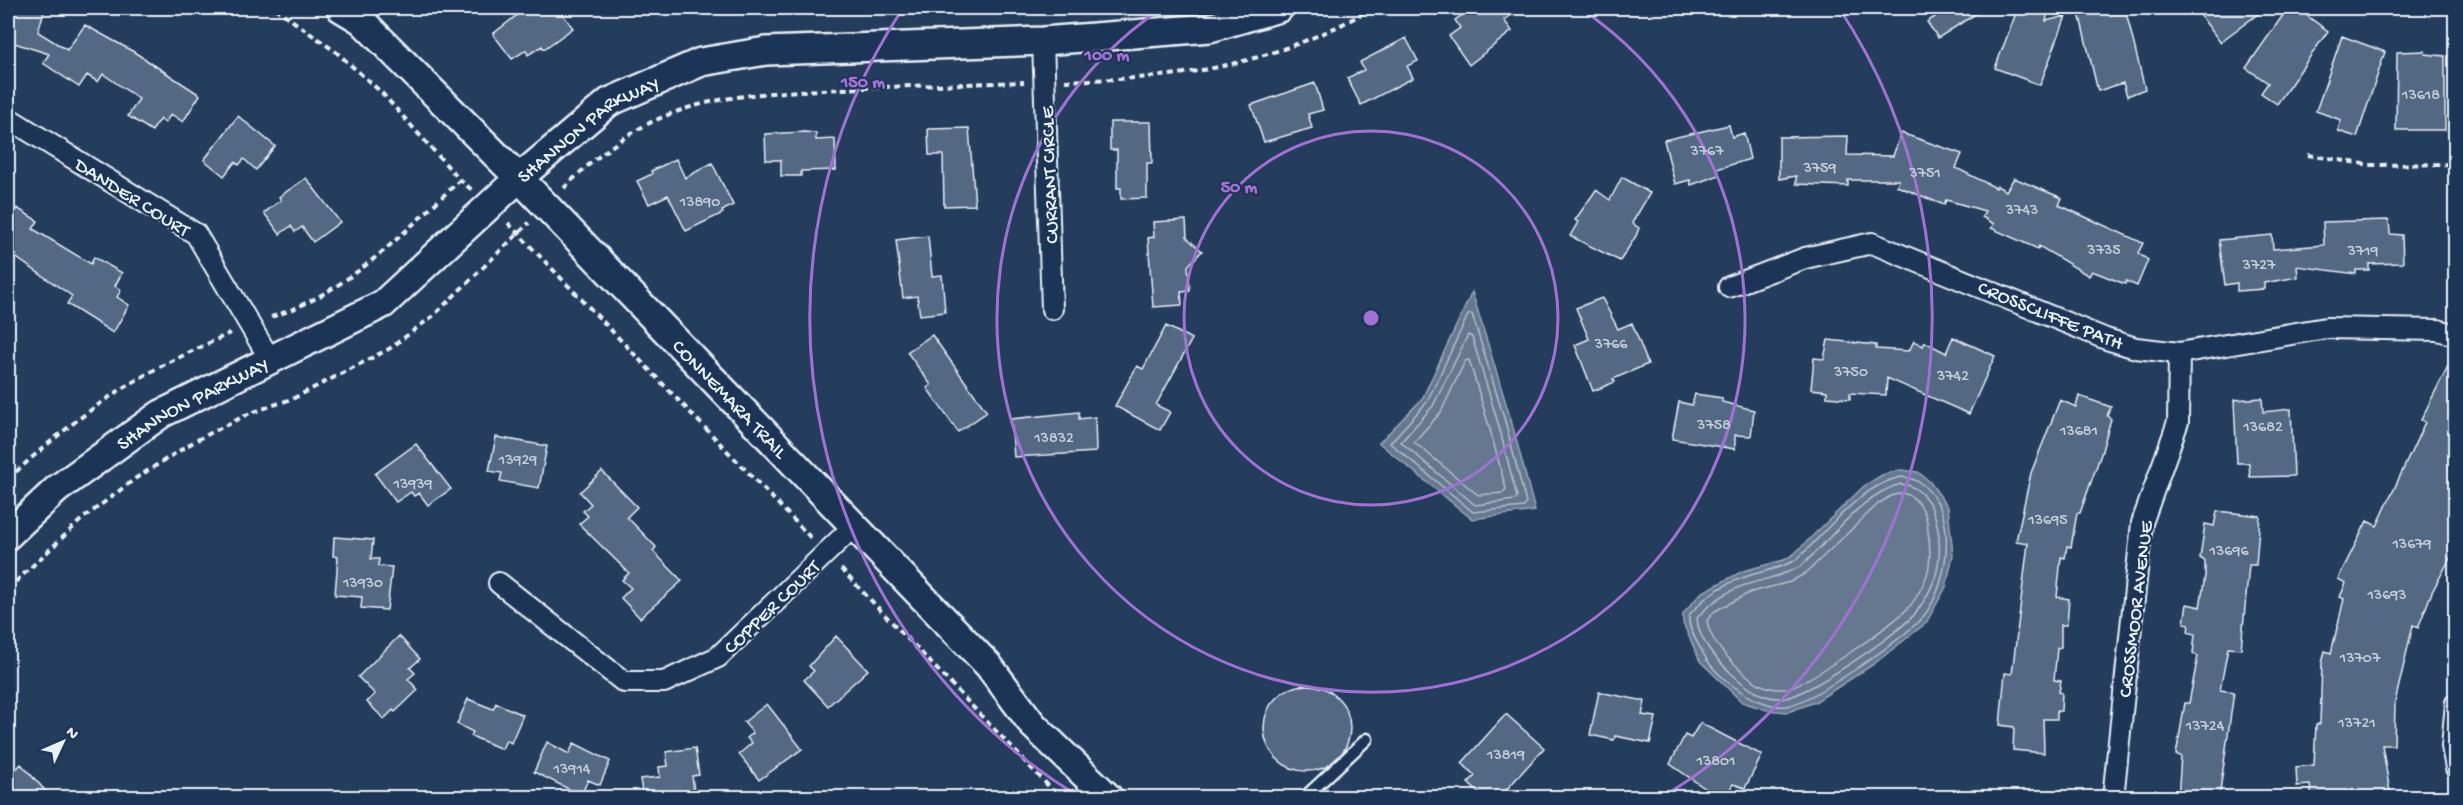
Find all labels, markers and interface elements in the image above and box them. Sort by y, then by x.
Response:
text: 100 m [1084,46,1130,67]
street label: SHANNON PARKWAY [514,73,664,189]
text: 150 m [840,73,885,94]
house number: 13618 [2401,87,2440,106]
street label: CURRANT CIRCLE [1038,104,1065,244]
house number: 3767 [1689,143,1724,162]
street label: DANDER COURT [68,153,194,244]
house number: 3759 [1802,160,1837,179]
house number: 3751 [1908,165,1941,184]
text: 50 m [1221,178,1258,199]
house number: 13890 [679,194,720,213]
house number: 3743 [2005,202,2038,221]
house number: 3735 [2086,242,2121,261]
house number: 3719 [2346,243,2379,262]
house number: 3727 [2242,257,2276,276]
street label: CROSSCLIFFE PATH [1974,278,2126,357]
centre of rings [1361,308,1381,328]
street label: CONNEMARA TRAIL [666,336,791,465]
house number: 3766 [1594,336,1628,355]
street label: SHANNON PARKWAY [113,354,273,457]
house number: 3750 [1833,364,1868,383]
house number: 3742 [1936,368,1969,387]
house number: 3758 [1696,417,1731,436]
house number: 13682 [2242,419,2283,438]
house number: 13681 [2059,423,2098,442]
house number: 13832 [1033,430,1074,449]
house number: 13929 [498,452,537,471]
house number: 13939 [392,476,433,495]
house number: 13695 [2027,512,2068,531]
street label: CROSSMOOR AVENUE [2115,518,2160,699]
house number: 13679 [2391,536,2432,555]
house number: 13696 [2209,543,2249,562]
street label: COPPER COURT [720,556,827,660]
house number: 13930 [342,575,383,594]
house number: 13693 [2366,587,2407,606]
house number: 13707 [2339,650,2381,669]
north arrow [33,712,93,772]
house number: 13721 [2337,715,2376,734]
house number: 13724 [2185,718,2225,737]
text: N [61,724,82,745]
house number: 13819 [1486,747,1525,766]
house number: 13801 [1695,753,1736,772]
house number: 13914 [553,761,591,780]

